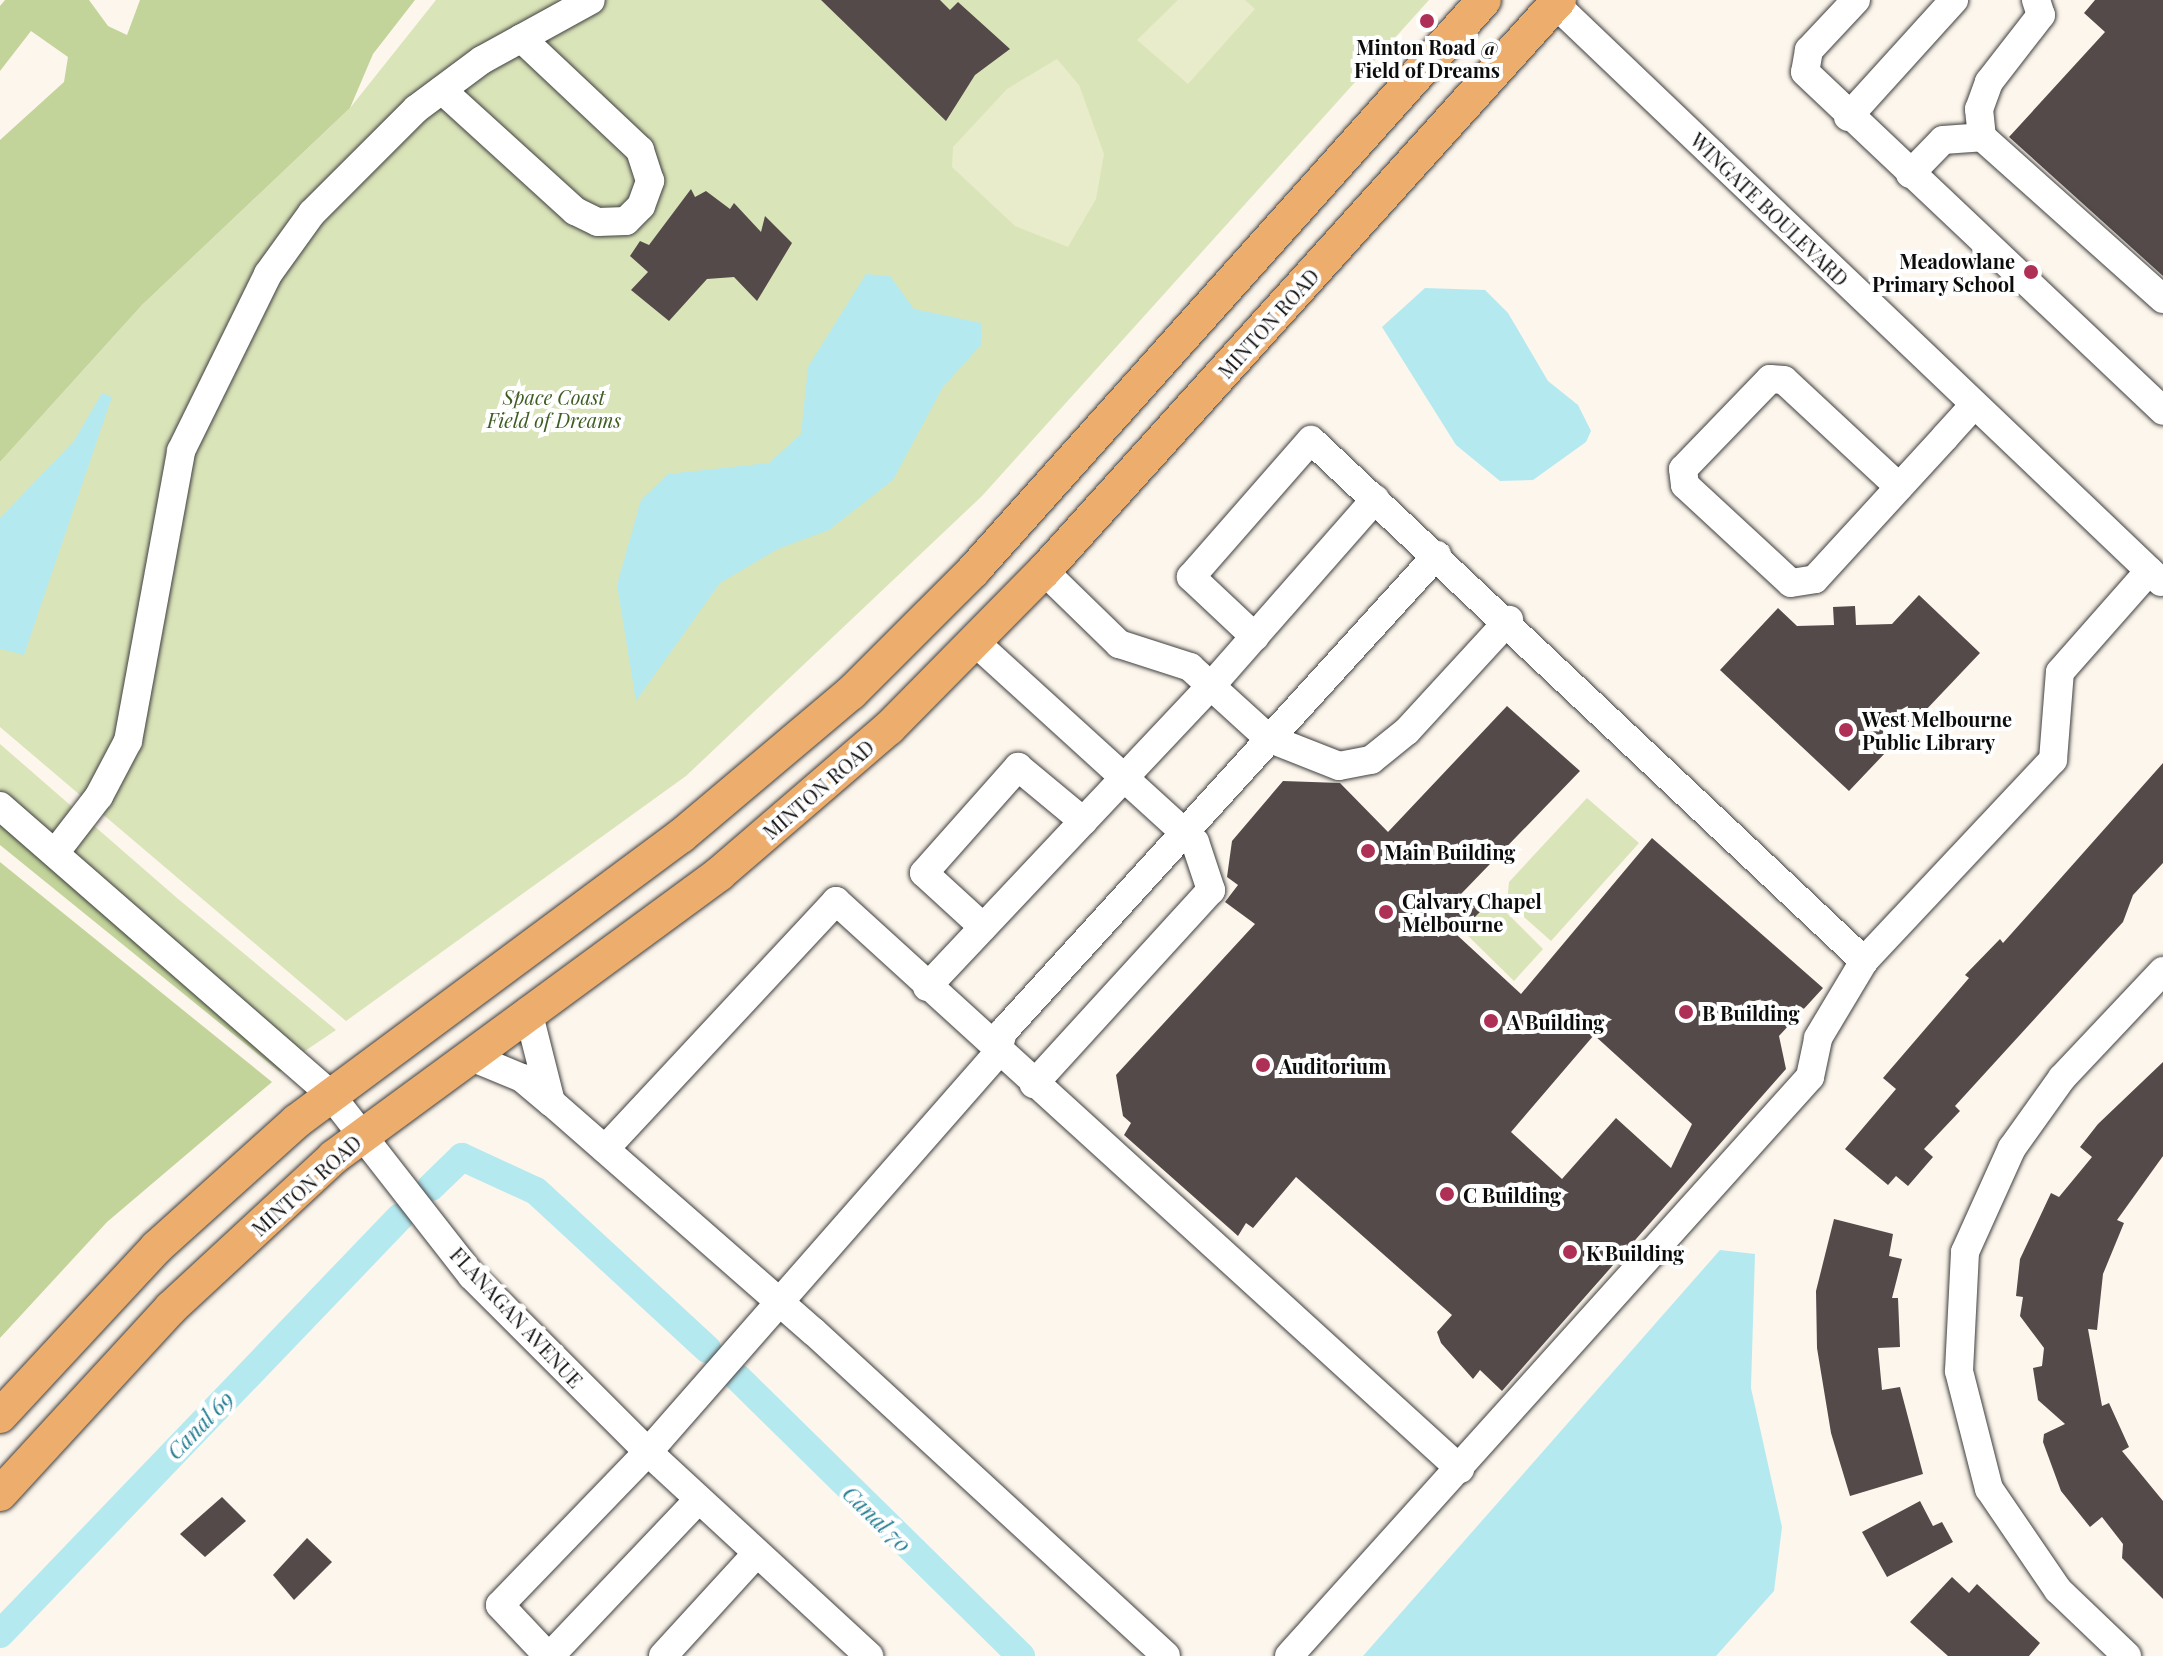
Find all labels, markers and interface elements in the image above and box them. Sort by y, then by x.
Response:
marker: Minton Road @ Field of Dreams [1418,12,1436,30]
place label: Minton Road @ Field of Dreams [1354,34,1500,81]
street label: WINGATE BOULEVARD [1686,128,1854,290]
place label: Meadowlane Primary School [1871,248,2015,295]
street label: MINTON ROAD [1213,263,1323,383]
marker: Meadowlane Primary School [2022,263,2040,281]
park label: Space Coast Field of Dreams [487,385,621,432]
place label: West Melbourne Public Library [1862,706,2012,753]
marker: West Melbourne Public Library [1837,721,1855,739]
street label: MINTON ROAD [758,734,878,844]
place label: Main Building [1384,839,1515,863]
marker: Main Building [1359,842,1377,860]
place label: Calvary Chapel Melbourne [1402,888,1542,935]
marker: Calvary Chapel Melbourne [1377,903,1395,921]
place label: B Building [1702,1000,1799,1024]
marker: B Building [1677,1003,1695,1021]
place label: A Building [1507,1009,1604,1033]
marker: A Building [1482,1012,1500,1030]
place label: Auditorium [1279,1053,1386,1077]
marker: Auditorium [1254,1056,1272,1074]
street label: MINTON ROAD [246,1130,366,1240]
place label: C Building [1463,1182,1561,1206]
marker: C Building [1438,1185,1456,1203]
place label: K Building [1586,1240,1684,1264]
street label: FLANAGAN AVENUE [446,1242,588,1392]
marker: K Building [1561,1243,1579,1261]
water label: Canal 69 [161,1385,239,1465]
water label: Canal 70 [837,1480,917,1558]

